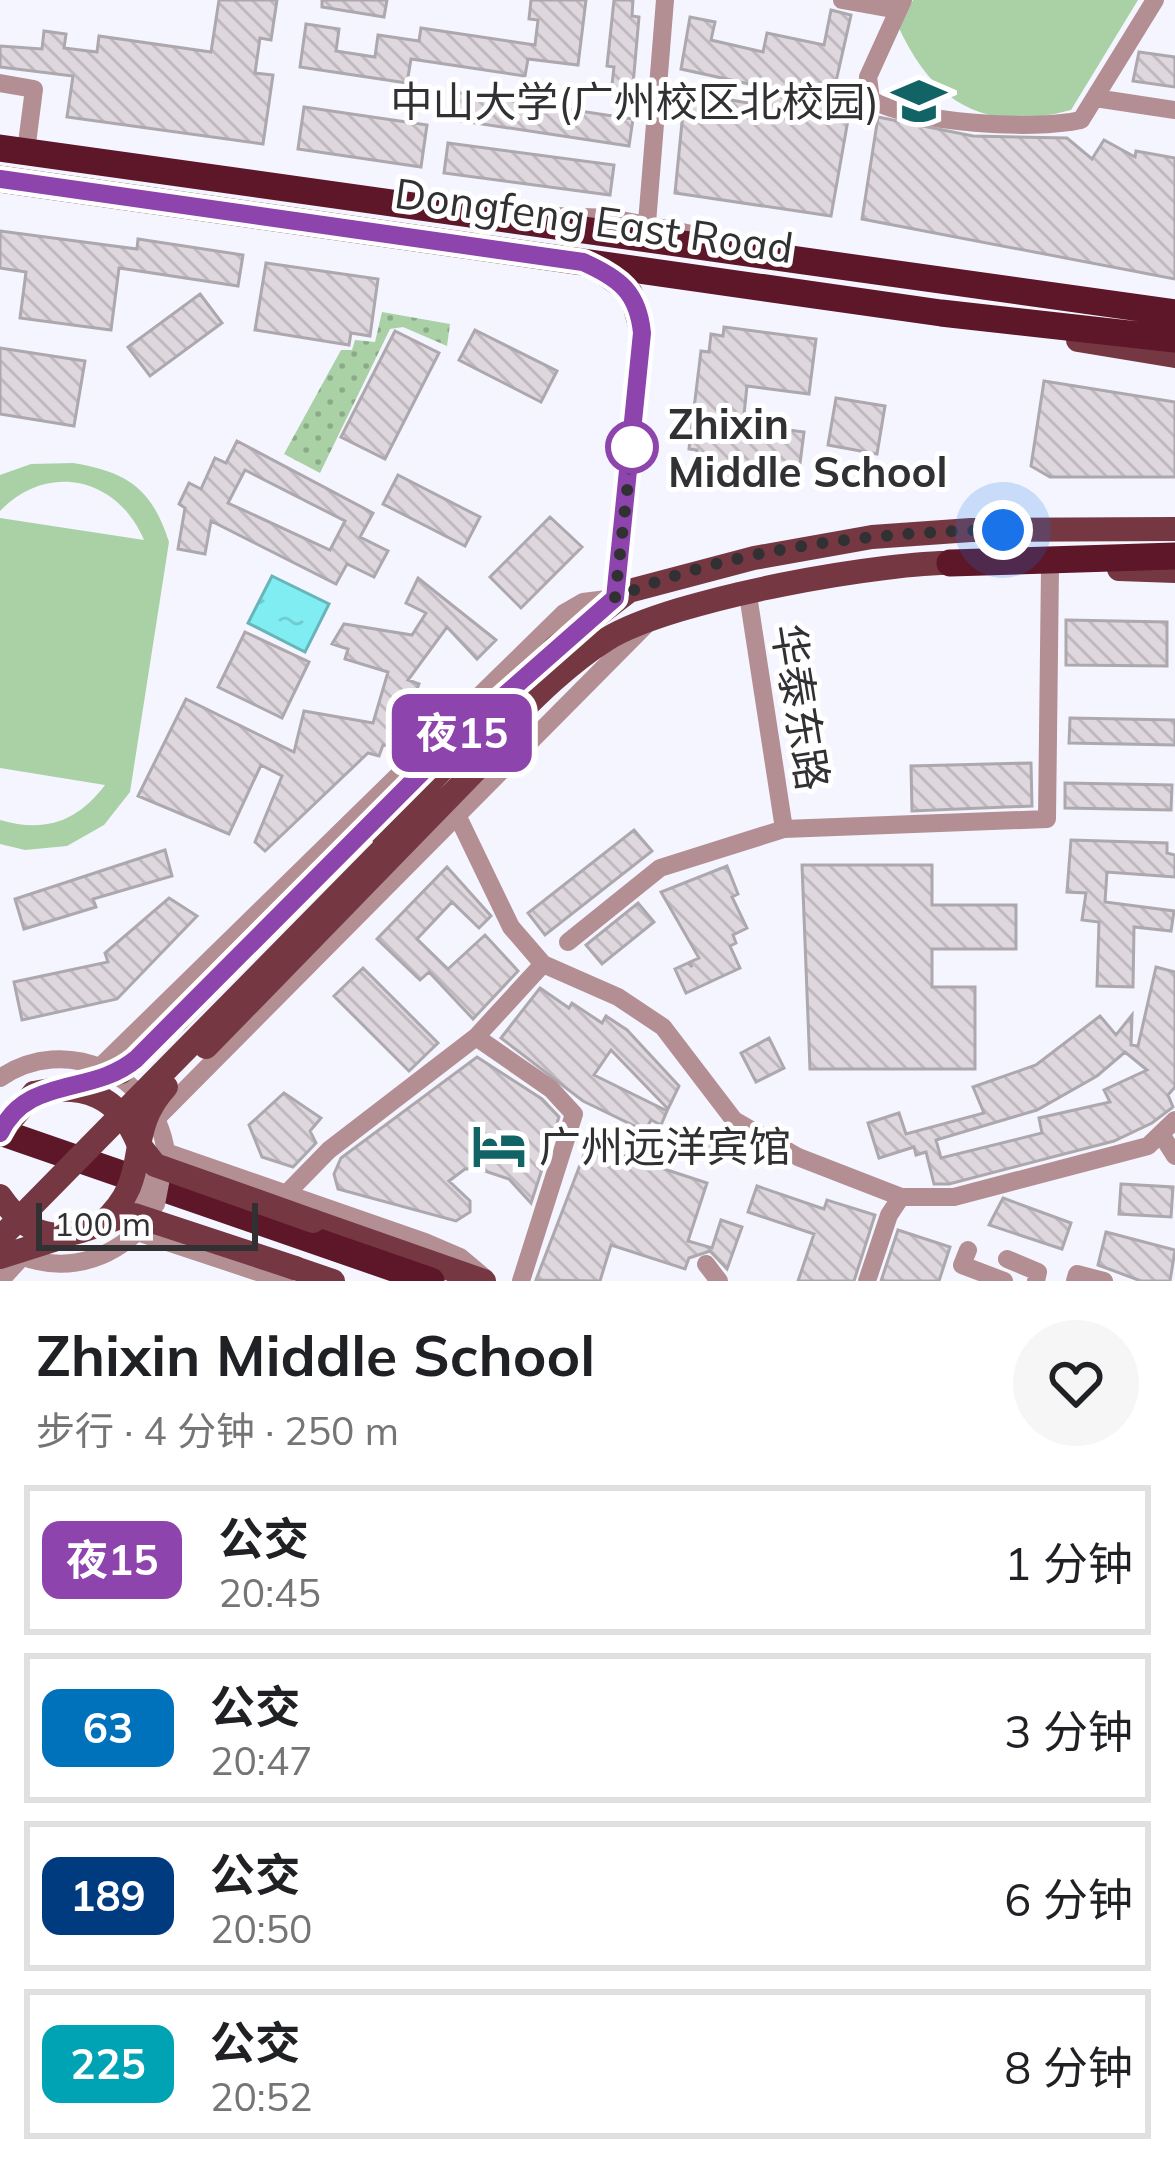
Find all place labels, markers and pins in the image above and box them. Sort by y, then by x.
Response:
school or university icon: 中山大学(广州校区北校园) [890,72,948,130]
place label: 中山大学(广州校区北校园) [390,75,879,128]
place label: Zhixin Middle School [668,397,947,498]
marker: Zhixin Middle School [607,422,657,472]
hotel icon: 广州远洋宾馆 [470,1117,528,1175]
place label: 广州远洋宾馆 [539,1120,791,1173]

